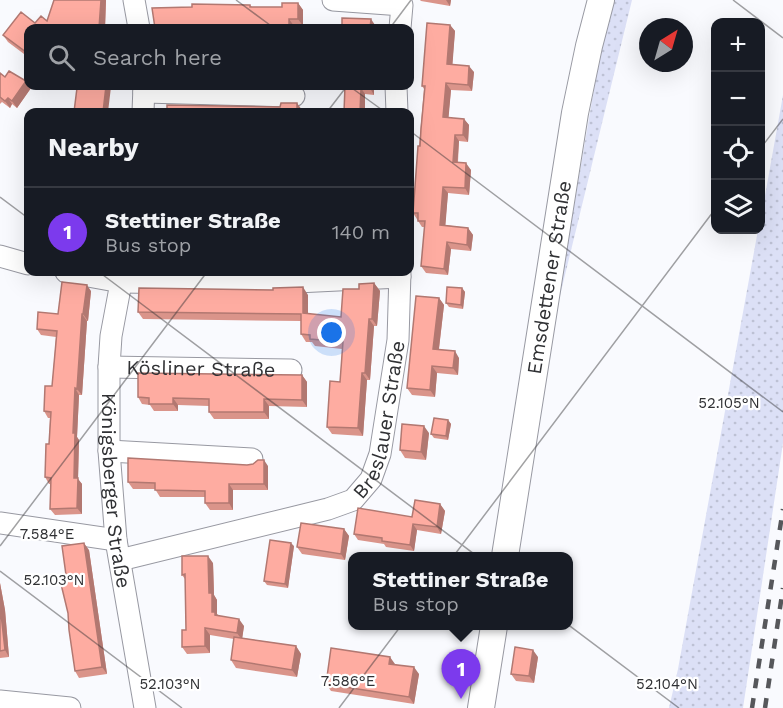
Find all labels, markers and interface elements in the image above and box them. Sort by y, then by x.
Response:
north arrow [639,18,693,72]
map controls [711,18,765,234]
button: + [711,18,765,72]
search box [24,24,414,90]
icon: search [45,41,78,74]
text: Search here [93,45,222,70]
button: − [711,72,765,126]
button: locate [711,126,765,180]
text: Nearby [48,132,139,162]
street label: Emsdettener Straße [522,179,576,376]
button: layers [711,180,765,234]
text: Stettiner Straße [105,208,281,233]
text: 1 [63,220,72,244]
text: 140 m [332,220,390,244]
text: Bus stop [105,233,191,257]
your location [317,318,346,347]
street label: Breslauer Straße [348,339,410,504]
street label: Kösliner Straße [126,355,276,382]
street label: Königsberger Straße [97,393,136,590]
text: 52.105°N [698,394,760,412]
text: 7.584°E [20,525,74,543]
popup [348,552,573,630]
text: Stettiner Straße [373,567,548,592]
text: 52.103°N [23,571,85,589]
text: Bus stop [373,592,459,616]
pin: 1 [442,650,480,699]
text: 7.586°E [321,672,375,690]
text: 52.103°N [139,675,201,693]
text: 52.104°N [636,675,698,693]

